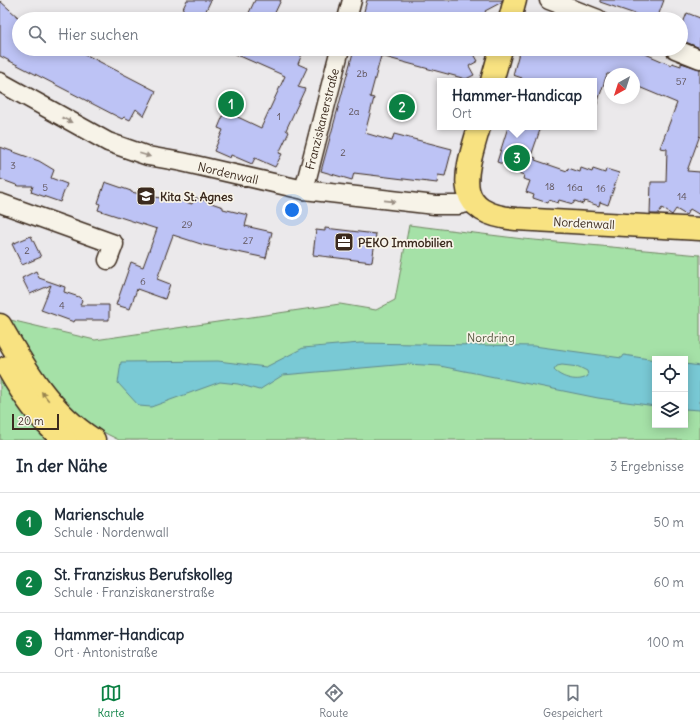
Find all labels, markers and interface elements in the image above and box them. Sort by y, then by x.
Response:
search box [12,12,688,56]
icon: search [26,23,48,45]
text: Hier suchen [58,25,138,44]
street label: Franziskanerstraße [302,67,342,171]
house number: 2b [357,67,368,80]
north arrow [604,68,640,104]
house number: 57 [676,75,686,88]
popup [437,78,597,130]
text: Hammer-Handicap [452,86,582,105]
pin: 1 [218,89,244,119]
pin: 2 [389,92,415,122]
house number: 2a [348,105,360,118]
text: Ort [452,105,472,122]
house number: 1 [277,110,281,123]
one-way arrow [61,116,73,123]
pin: 3 [504,143,530,173]
house number: 2 [340,146,346,159]
one-way arrow [139,152,151,158]
house number: 3 [10,159,16,172]
street label: Nordenwall [196,159,260,187]
house number: 18 [545,180,555,193]
house number: 5 [42,181,48,194]
house number: 16a [567,181,583,194]
house number: 16 [596,182,606,195]
school or university icon: Kita St. Agnes [135,185,157,207]
place label: Kita St. Agnes [160,189,234,205]
house number: 14 [677,190,687,203]
one-way arrow [384,197,396,204]
your location [282,200,302,220]
street label: Nordenwall [553,214,615,232]
house number: 29 [181,218,193,231]
office icon: PEKO Immobilien [333,231,355,253]
house number: 27 [243,234,253,247]
place label: PEKO Immobilien [358,235,453,250]
house number: 2 [24,244,30,257]
house number: 6 [140,275,146,288]
house number: 4 [59,299,65,312]
park label: Nordring [467,330,515,345]
map controls [652,356,688,428]
button: locate [652,356,688,392]
one-way arrow [41,390,49,401]
button: layers [652,392,688,428]
scale bar [12,412,59,431]
text: 20 m [18,414,44,428]
text: In der Nähe [16,455,108,477]
text: 3 Ergebnisse [610,458,684,475]
text: Marienschule [54,505,144,524]
text: 1 [26,514,32,531]
text: 50 m [653,514,684,531]
text: Schule · Nordenwall [54,524,169,541]
text: St. Franziskus Berufskolleg [54,565,233,584]
text: 2 [25,574,33,591]
text: 60 m [653,574,684,591]
text: Schule · Franziskanerstraße [54,584,215,601]
text: Hammer-Handicap [54,625,184,644]
text: 3 [25,634,33,651]
text: 100 m [647,634,684,651]
text: Ort · Antonistraße [54,644,158,661]
tab: Karte [97,682,124,720]
tab: Route [319,682,348,720]
tab: Gespeichert [543,682,603,720]

